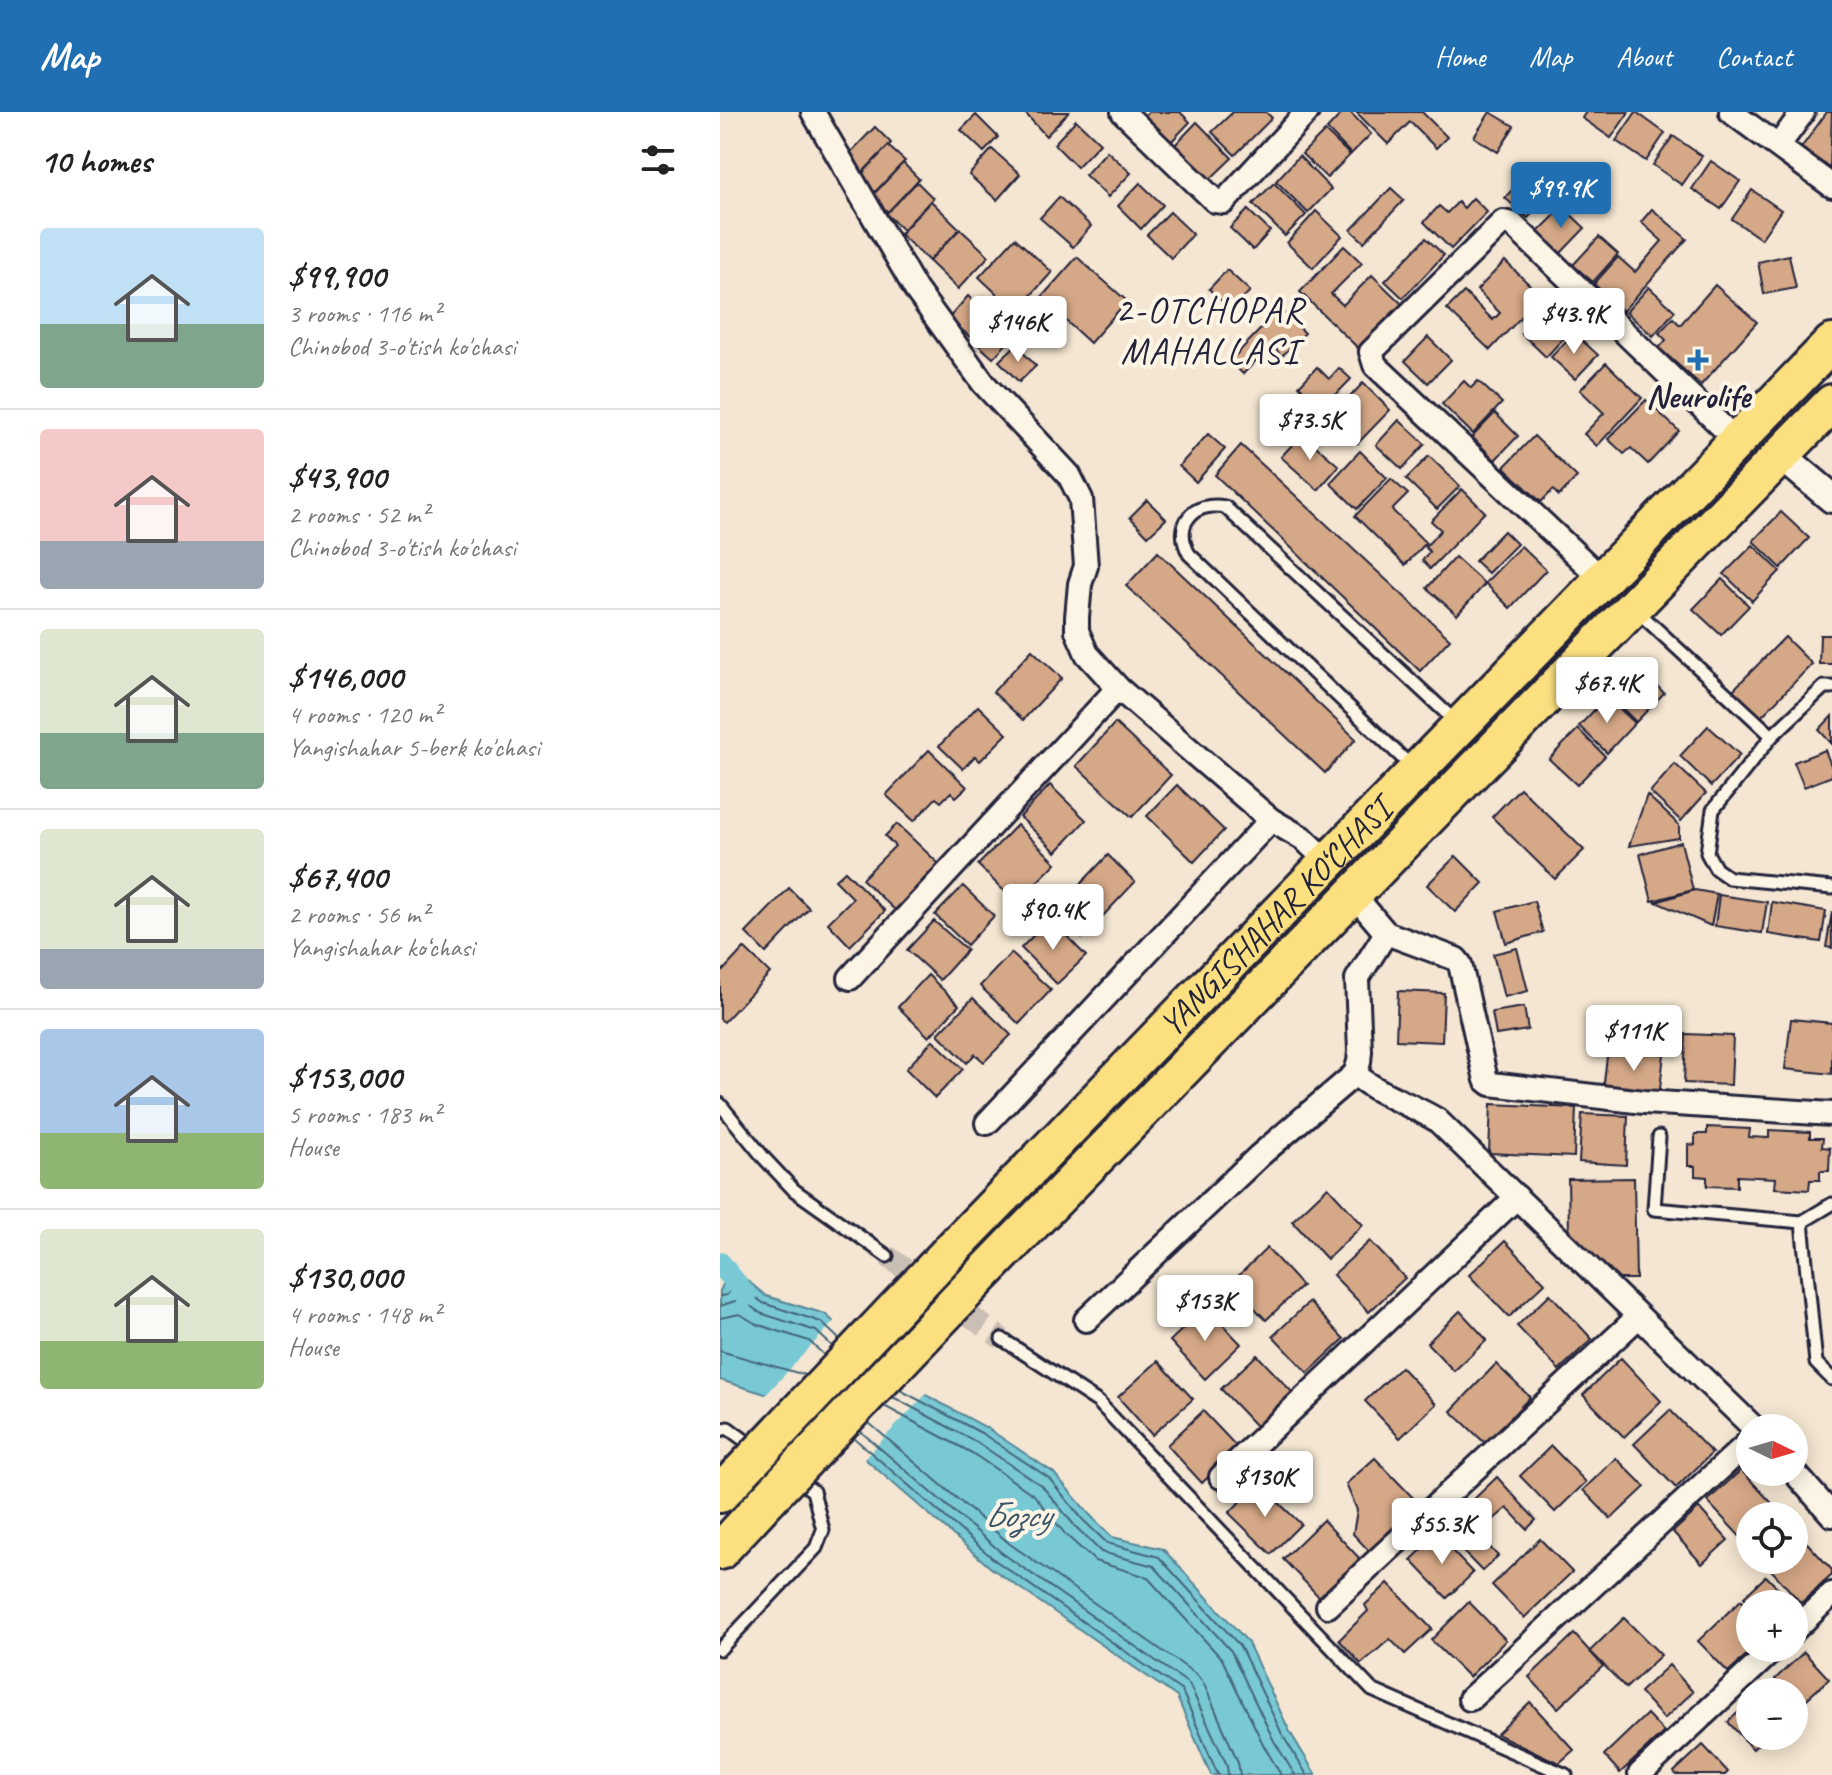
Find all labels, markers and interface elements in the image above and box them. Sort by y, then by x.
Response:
text: Map [40,33,99,80]
text: Home [1435,39,1485,74]
text: Map [1529,39,1572,74]
text: About [1616,39,1672,74]
text: Contact [1716,39,1792,74]
icon: filters [636,138,680,182]
text: 10 homes [40,139,151,182]
pin: $99.9K [1496,162,1626,230]
text: $99.9K [1529,171,1593,204]
text: $99,900 [288,254,385,297]
icon: home [104,260,200,356]
district label: 2-OTCHOPAR MAHALLASI [1115,287,1307,374]
pin: $43.9K [1509,288,1639,356]
pin: $146K [962,296,1074,364]
text: 3 rooms · 116 m² [288,297,440,330]
text: $43.9K [1542,297,1606,330]
text: $146K [988,305,1048,338]
text: Chinobod 3-o'tish ko'chasi [288,330,516,363]
marker: Neurolife [1687,349,1709,371]
place label: Neurolife [1646,374,1753,417]
pin: $73.5K [1245,394,1375,462]
text: $73.5K [1278,403,1342,436]
text: $43,900 [288,455,386,498]
icon: home [104,461,200,557]
text: 2 rooms · 52 m² [288,498,429,531]
text: Chinobod 3-o'tish ko'chasi [288,531,516,564]
text: $146,000 [288,655,403,698]
pin: $67.4K [1542,657,1672,725]
icon: home [104,661,200,757]
text: $67.4K [1574,666,1640,699]
text: 4 rooms · 120 m² [288,698,440,731]
text: Yangishahar 5-berk ko'chasi [288,731,540,764]
street label: YANGISHAHAR KO‘CHASI [1149,783,1405,1045]
text: $67,400 [288,855,387,898]
icon: home [104,861,200,957]
pin: $90.4K [988,884,1118,952]
text: $90.4K [1021,893,1085,926]
text: 2 rooms · 56 m² [288,898,429,931]
text: Yangishahar ko‘chasi [288,931,475,964]
pin: $111K [1578,1005,1690,1073]
text: $111K [1604,1014,1664,1047]
text: $153,000 [288,1055,401,1098]
icon: home [104,1061,200,1157]
text: 5 rooms · 183 m² [288,1098,440,1131]
text: House [288,1131,339,1164]
text: $130,000 [288,1255,402,1298]
icon: home [104,1261,200,1357]
pin: $153K [1149,1275,1261,1343]
text: $153K [1175,1284,1235,1317]
text: 4 rooms · 148 m² [288,1298,440,1331]
text: House [288,1331,339,1364]
north arrow [1736,1414,1808,1486]
map controls [1736,1414,1808,1750]
pin: $130K [1209,1451,1321,1519]
text: $130K [1235,1460,1295,1493]
water label: Бозсу [984,1492,1055,1538]
pin: $55.3K [1377,1498,1507,1566]
button: locate [1736,1502,1808,1574]
text: $55.3K [1410,1507,1474,1540]
button: + [1736,1590,1808,1662]
button: − [1736,1678,1808,1750]

